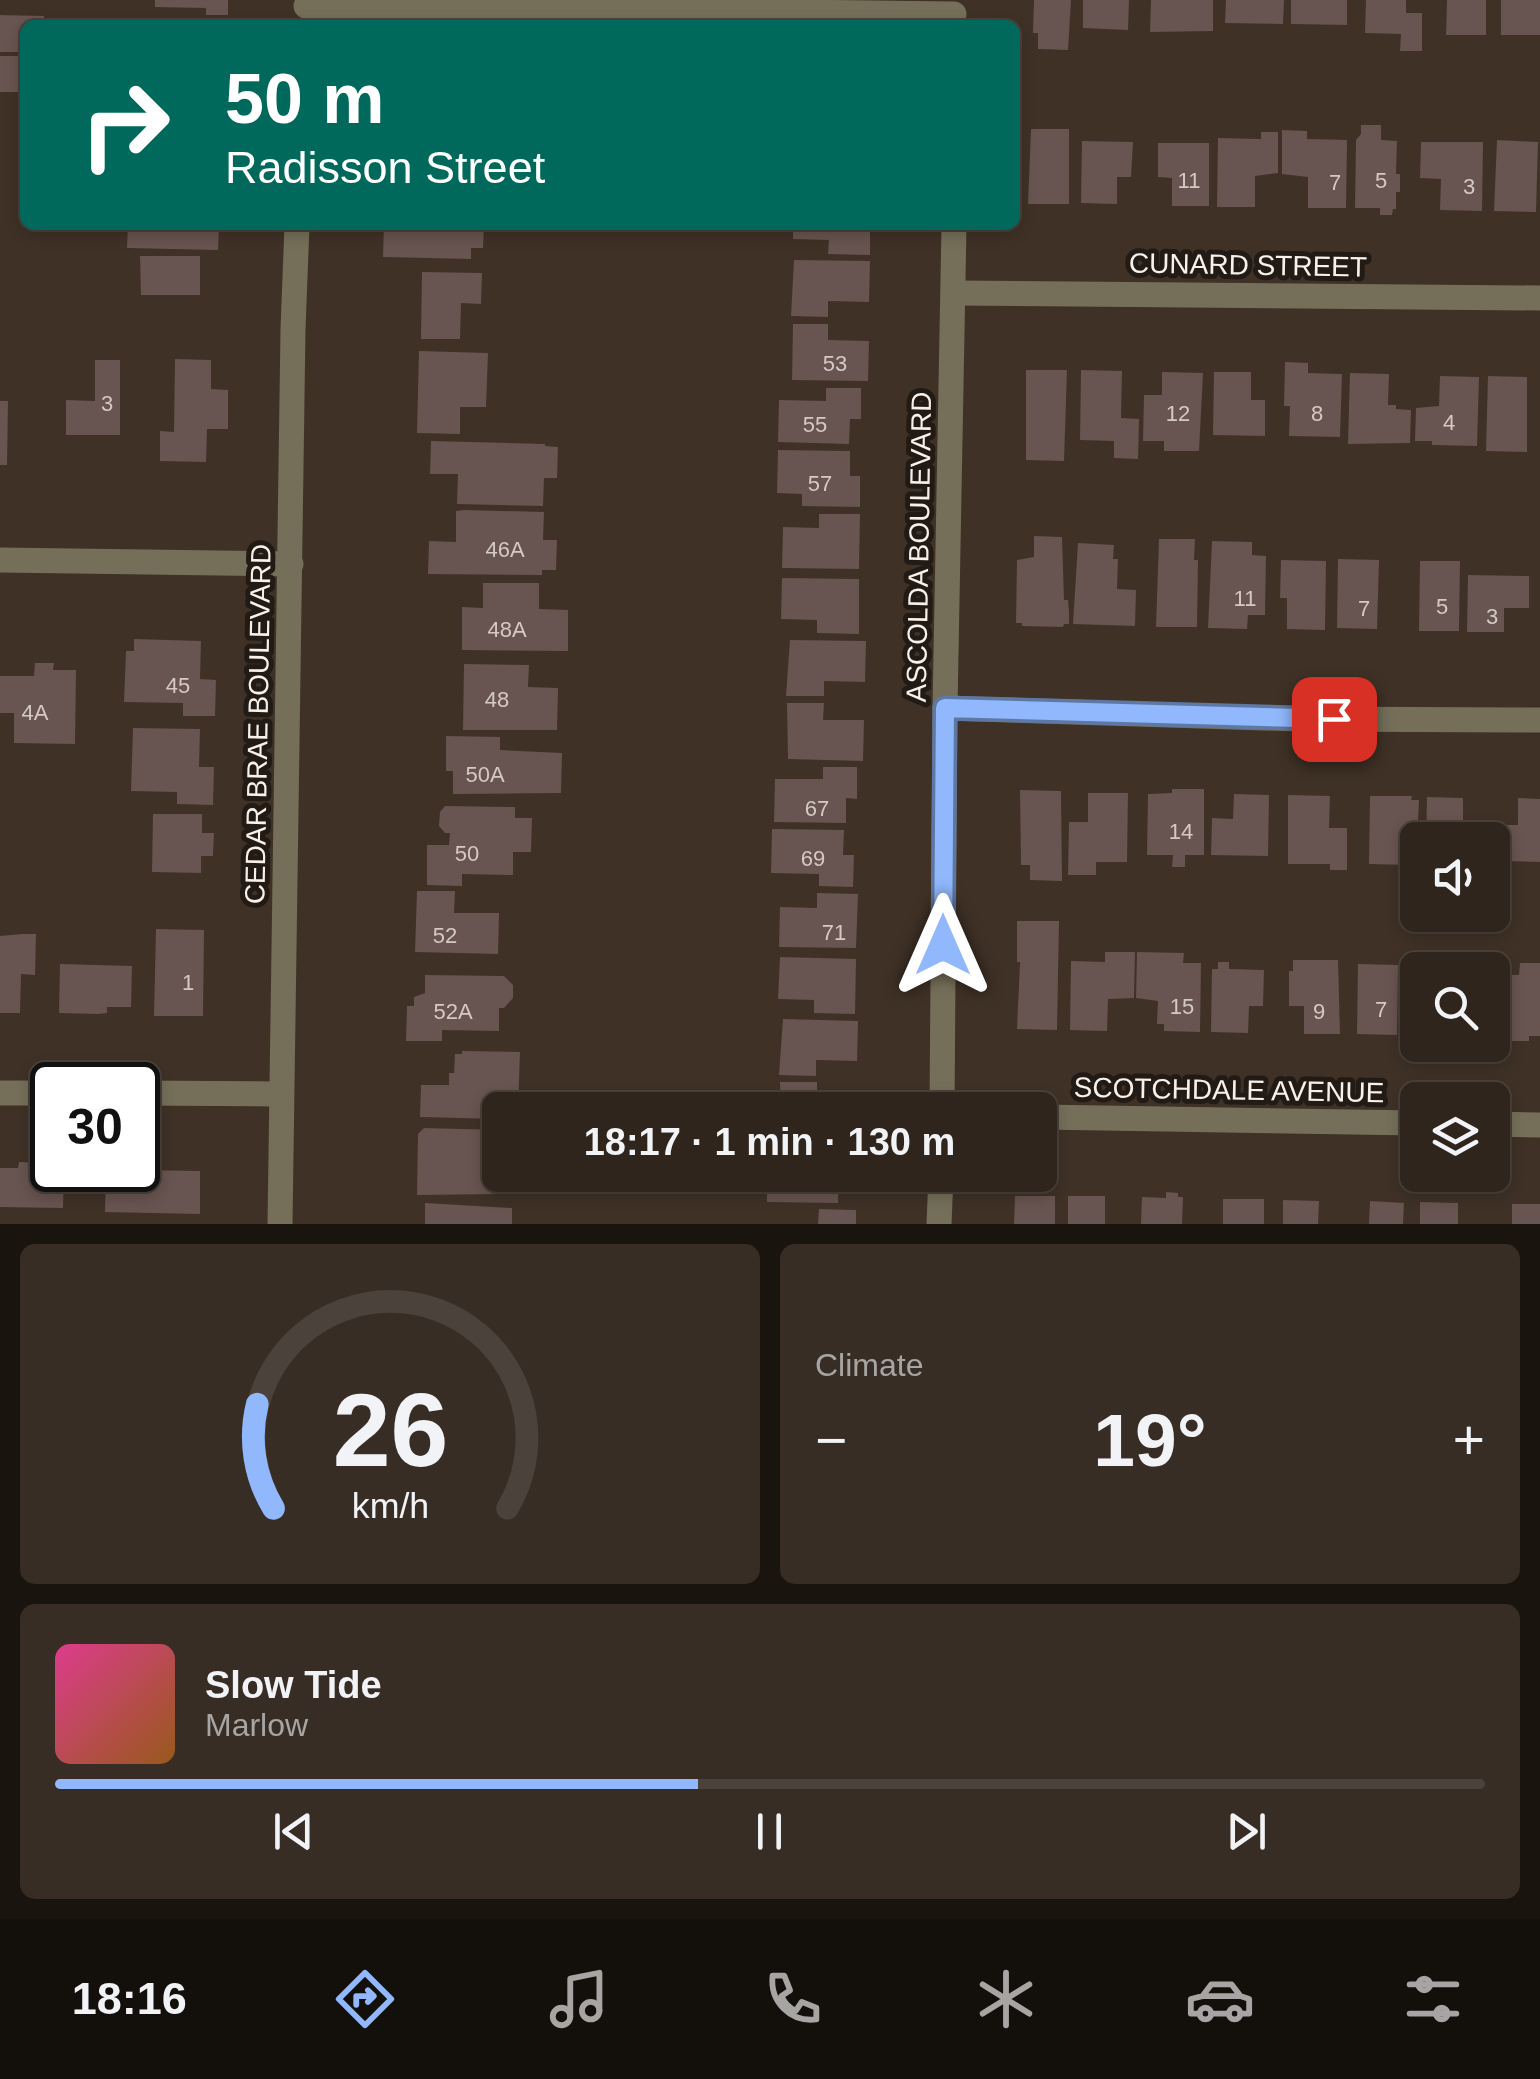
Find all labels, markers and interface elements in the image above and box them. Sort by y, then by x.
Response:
icon: right [60,60,190,190]
text: 50 m [225,60,385,138]
text: Radisson Street [225,142,545,193]
house number: 11 [1178,168,1200,193]
house number: 5 [1375,168,1387,193]
house number: 7 [1329,170,1341,195]
house number: 3 [1463,174,1475,199]
street label: CUNARD STREET [1129,247,1367,283]
house number: 53 [823,351,847,376]
house number: 3 [101,391,113,416]
street label: ASCOLDA BOULEVARD [901,391,937,703]
house number: 12 [1166,401,1190,426]
house number: 8 [1311,401,1323,426]
house number: 4 [1443,410,1455,435]
house number: 55 [803,412,827,437]
house number: 57 [808,471,832,496]
house number: 46A [485,537,525,562]
street label: CEDAR BRAE BOULEVARD [239,544,277,904]
house number: 11 [1234,586,1256,611]
house number: 5 [1436,594,1448,619]
house number: 7 [1358,596,1370,621]
house number: 3 [1486,604,1498,629]
house number: 48A [487,617,527,642]
house number: 45 [166,673,190,698]
pin [1292,677,1377,762]
house number: 48 [485,687,509,712]
icon: arrive [1307,692,1362,747]
house number: 4A [22,700,49,725]
house number: 50A [465,762,505,787]
house number: 67 [805,796,829,821]
house number: 14 [1169,819,1193,844]
map controls [1400,822,1510,1192]
button: sound [1400,822,1510,932]
house number: 50 [455,841,479,866]
house number: 69 [801,846,825,871]
position arrow [891,893,995,997]
house number: 71 [822,920,846,945]
house number: 52 [433,923,457,948]
button: search [1400,952,1510,1062]
house number: 1 [182,970,194,995]
house number: 15 [1170,994,1194,1019]
house number: 7 [1375,997,1387,1022]
house number: 52A [433,999,473,1024]
house number: 9 [1313,999,1325,1024]
speed limit sign: 30 [30,1062,160,1192]
street label: SCOTCHDALE AVENUE [1073,1072,1385,1108]
button: layers [1400,1082,1510,1192]
text: 18:17 · 1 min · 130 m [584,1121,955,1163]
text: Climate [815,1347,923,1383]
text: 26 [332,1372,448,1488]
text: 19° [1093,1398,1207,1482]
text: − [815,1409,847,1471]
text: + [1453,1409,1485,1471]
text: km/h [351,1486,429,1526]
text: Slow Tide [205,1664,382,1706]
text: Marlow [205,1707,308,1743]
icon: previous [266,1804,321,1859]
icon: pause [742,1804,797,1859]
icon: next [1219,1804,1274,1859]
icon: directions [330,1964,400,2034]
icon: music [544,1964,614,2034]
icon: phone [758,1964,828,2034]
icon: climate [971,1964,1041,2034]
icon: car [1185,1964,1255,2034]
icon: filters [1398,1964,1468,2034]
text: 18:16 [72,1973,187,2024]

